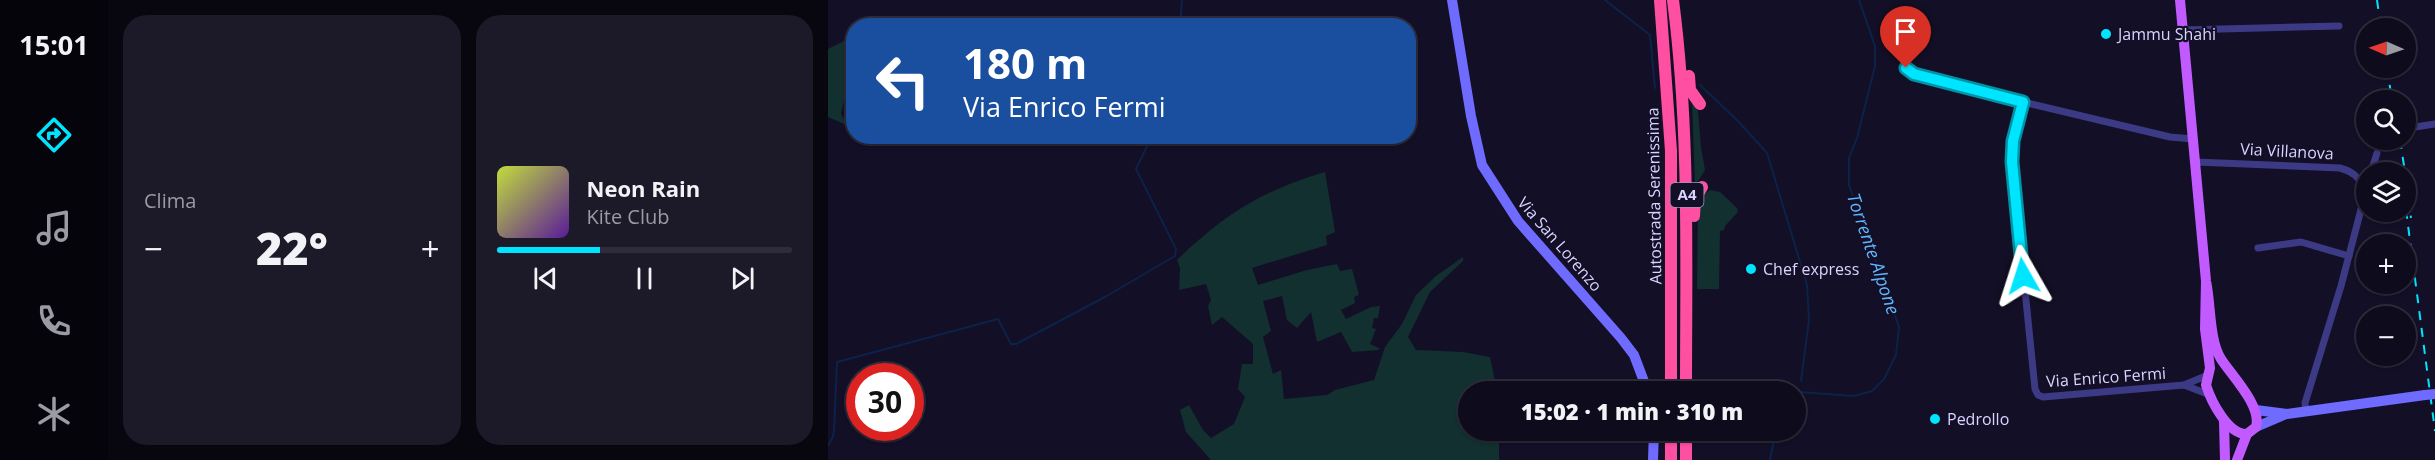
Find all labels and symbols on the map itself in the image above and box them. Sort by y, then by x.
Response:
pin [1880,6,1931,68]
north arrow [2356,18,2416,78]
place label: Jammu Shahi [2116,23,2216,45]
marker: Jammu Shahi [2099,27,2113,41]
street label: Autostrada Serenissima [1641,107,1667,285]
street label: Via Villanova [2240,138,2334,164]
road number: A4 [1670,183,1704,207]
water label: Torrente Alpone [1842,190,1906,318]
street label: Via San Lorenzo [1513,192,1607,296]
position arrow [1991,244,2055,308]
place label: Chef express [1763,258,1859,280]
marker: Chef express [1744,262,1758,276]
street label: Via Enrico Fermi [2045,362,2167,392]
speed limit sign: 30 [846,363,924,441]
place label: Pedrollo [1947,408,2009,430]
marker: Pedrollo [1928,412,1942,426]

